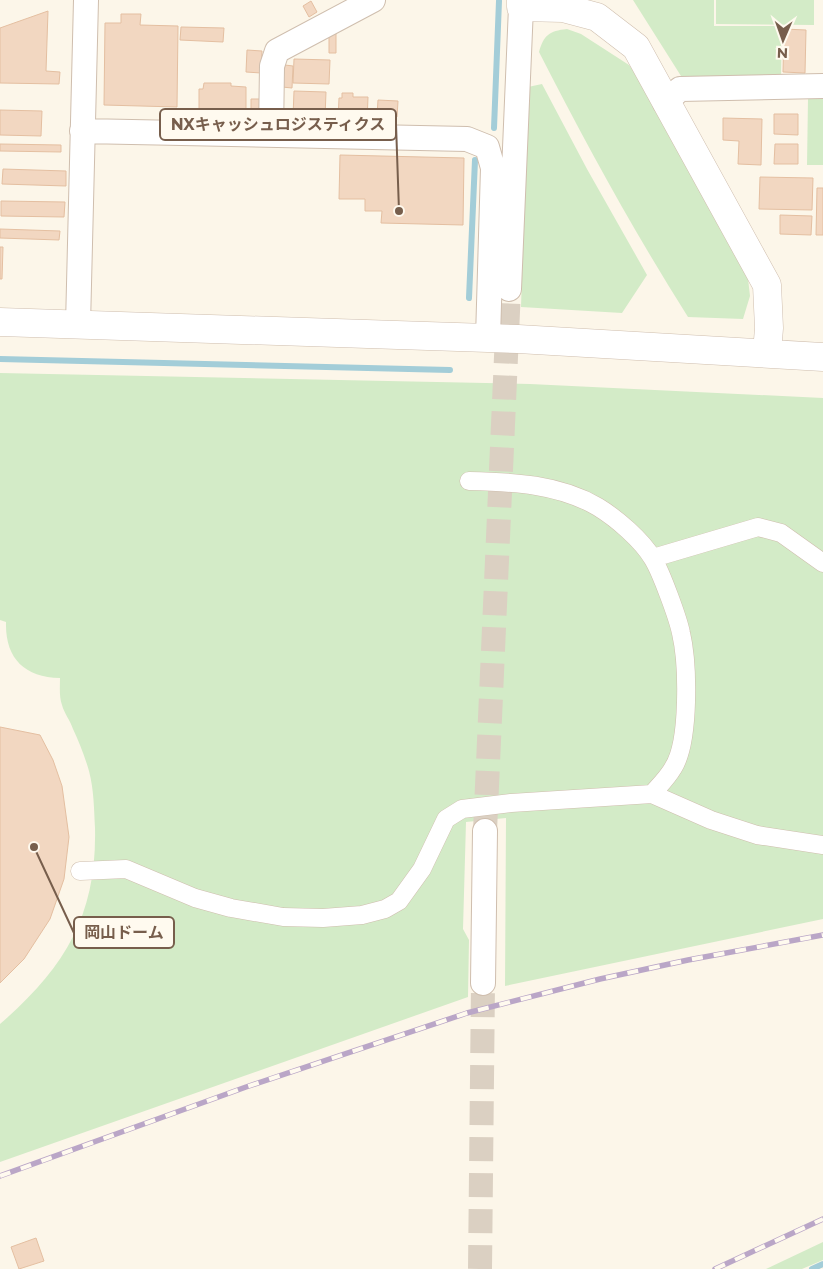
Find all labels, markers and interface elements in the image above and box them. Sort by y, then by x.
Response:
north arrow [758,15,808,65]
text: N [777,44,789,62]
callout: NXキャッシュロジスティクス [160,109,396,140]
text: NXキャッシュロジスティクス [171,115,385,134]
callout: 岡山ドーム [74,917,174,948]
text: 岡山ドーム [84,923,164,942]

